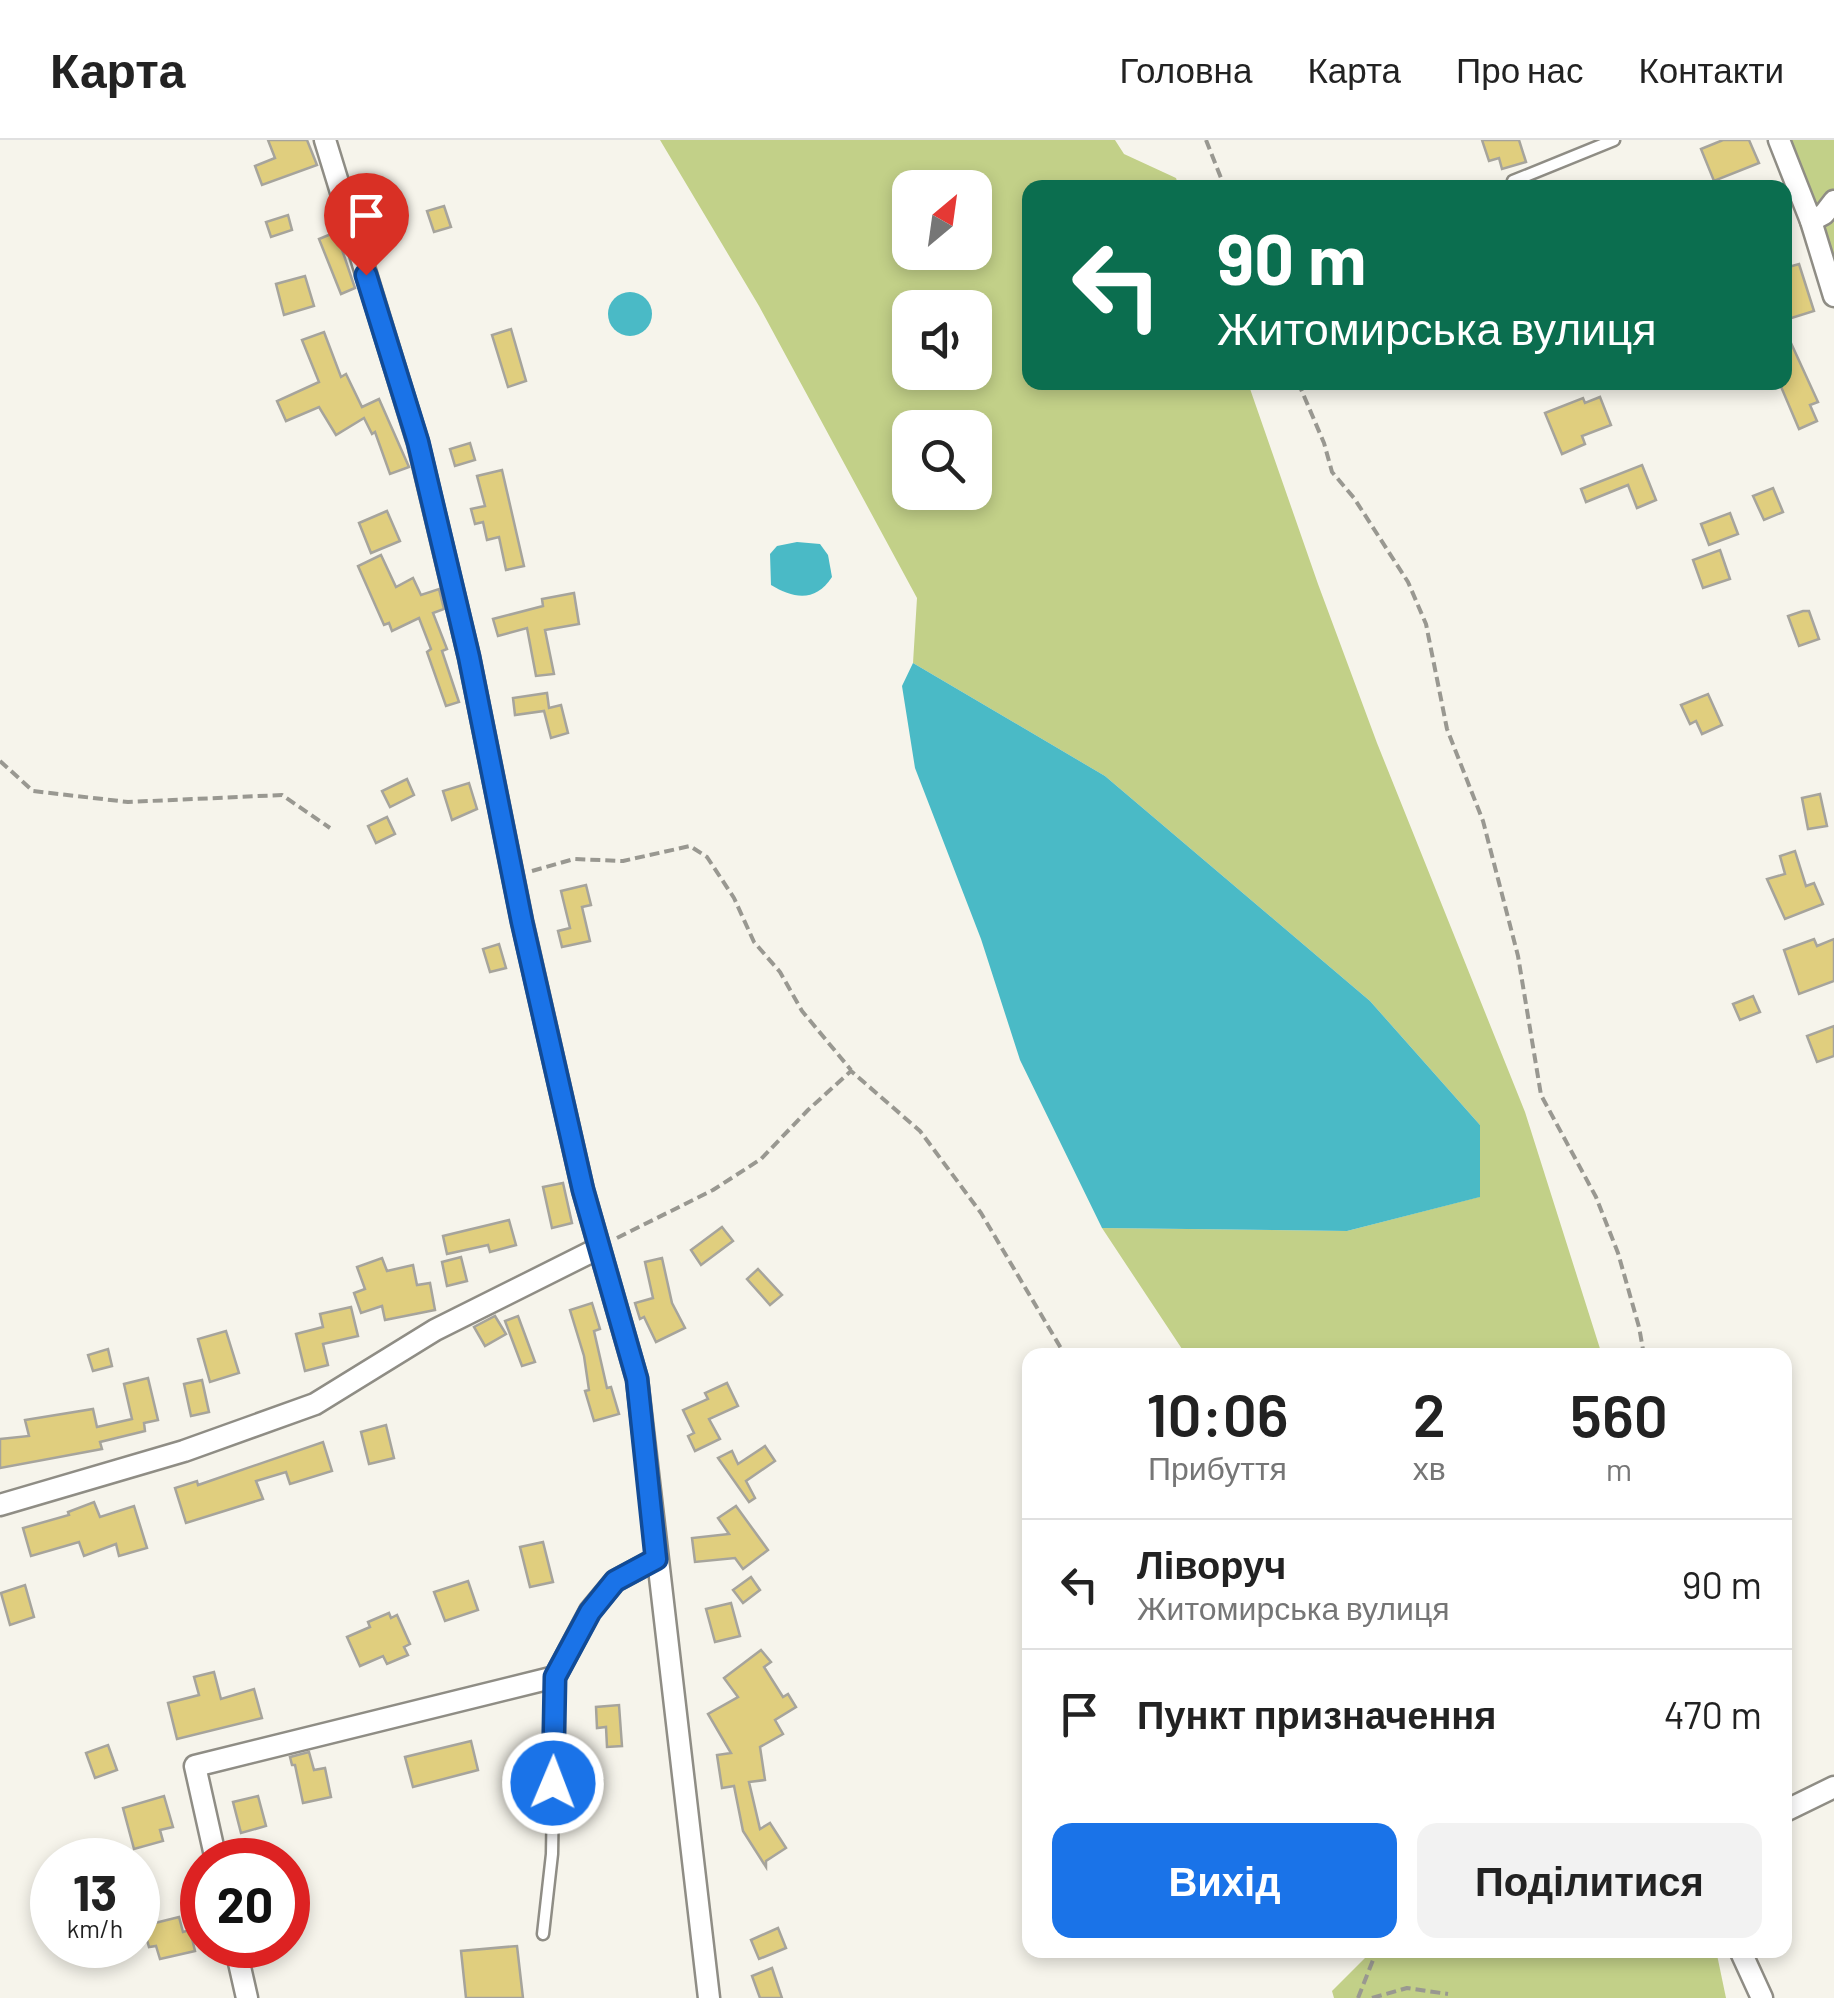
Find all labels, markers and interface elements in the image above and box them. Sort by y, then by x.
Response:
text: Карта [50,40,185,98]
text: Головна [1119,48,1252,90]
text: Карта [1307,48,1401,90]
text: Про нас [1456,48,1583,90]
text: Контакти [1638,48,1784,90]
north arrow [892,170,992,270]
map controls [892,170,992,510]
pin [324,173,409,276]
icon: arrive [339,188,394,243]
text: 90 m [1217,215,1367,299]
icon: left [1052,220,1182,350]
button: sound [892,290,992,390]
text: Житомирська вулиця [1217,300,1657,354]
button: search [892,410,992,510]
text: 10:06 [1146,1377,1289,1449]
text: 2 [1413,1377,1446,1449]
text: 560 [1570,1378,1668,1450]
text: Прибуття [1148,1448,1287,1486]
text: хв [1413,1448,1446,1486]
text: m [1606,1449,1632,1487]
text: Ліворуч [1137,1541,1286,1587]
icon: left [1052,1557,1107,1612]
text: 90 m [1682,1561,1762,1607]
text: Житомирська вулиця [1137,1588,1450,1626]
icon: arrive [1052,1687,1107,1742]
text: Пункт призначення [1137,1691,1496,1737]
text: 470 m [1664,1691,1762,1737]
position arrow [501,1731,605,1835]
button: Вихід [1052,1823,1397,1938]
button: Поділитися [1417,1823,1762,1938]
speed limit sign: 20 [180,1838,310,1968]
text: 13 [73,1861,117,1921]
text: km/h [67,1913,123,1943]

